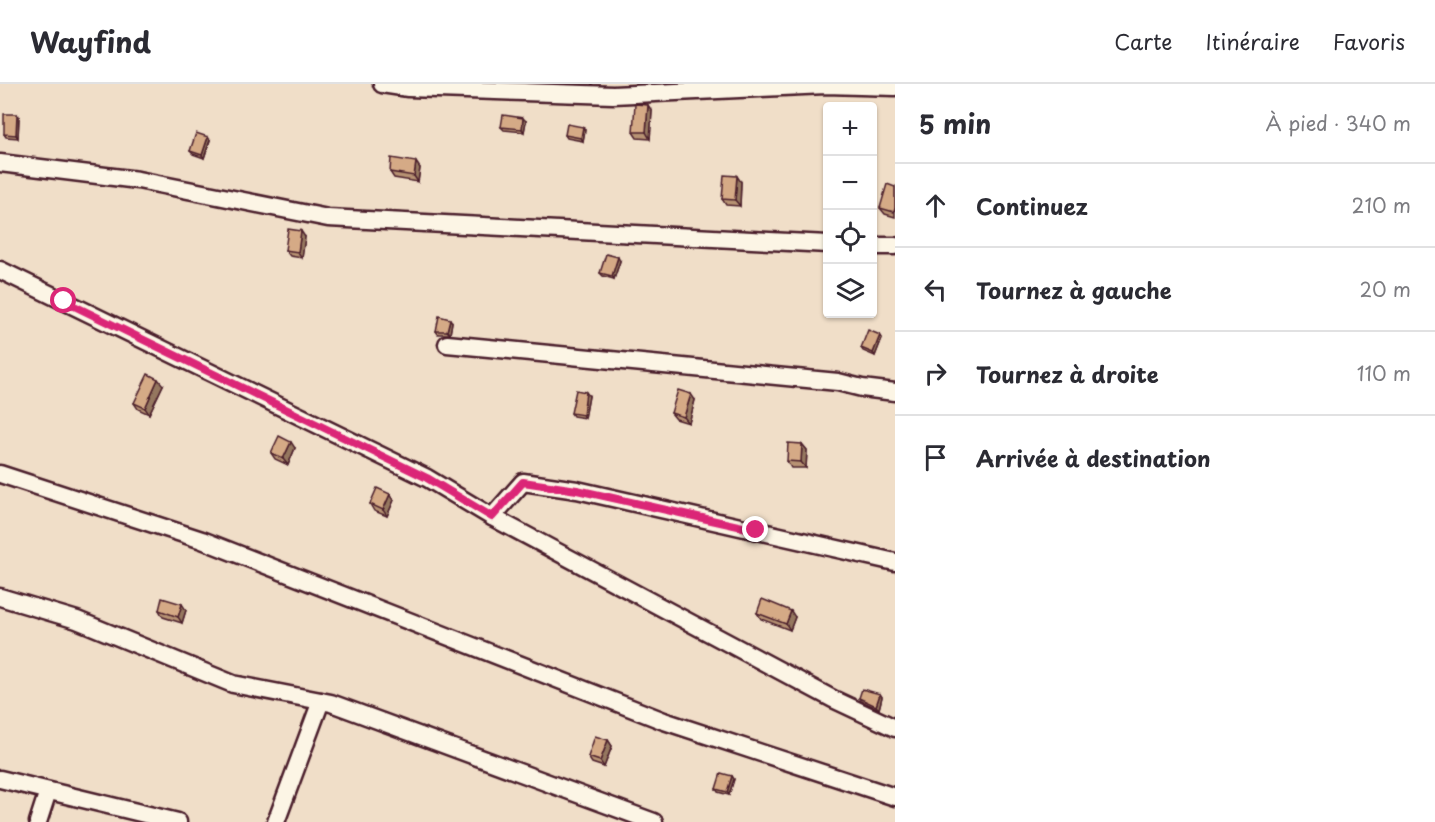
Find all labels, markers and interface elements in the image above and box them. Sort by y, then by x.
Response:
text: Wayfind [30,20,151,63]
text: Carte [1114,25,1173,57]
text: Itinéraire [1206,25,1300,57]
text: Favoris [1333,25,1405,57]
map controls [823,102,877,318]
button: + [823,102,877,156]
text: 5 min [919,104,991,143]
text: À pied · 340 m [1265,108,1411,138]
button: − [823,156,877,210]
icon: ahead [919,189,952,222]
text: Continuez [976,189,1088,222]
text: 210 m [1352,190,1411,220]
button: locate [823,210,877,264]
button: layers [823,264,877,318]
icon: left [919,273,952,306]
text: Tournez à gauche [976,273,1172,306]
text: 20 m [1359,274,1411,304]
route start [50,287,76,313]
icon: right [919,357,952,390]
text: Tournez à droite [976,357,1159,390]
text: 110 m [1357,358,1411,388]
icon: arrive [919,441,952,474]
text: Arrivée à destination [976,441,1210,474]
route end [742,516,768,542]

